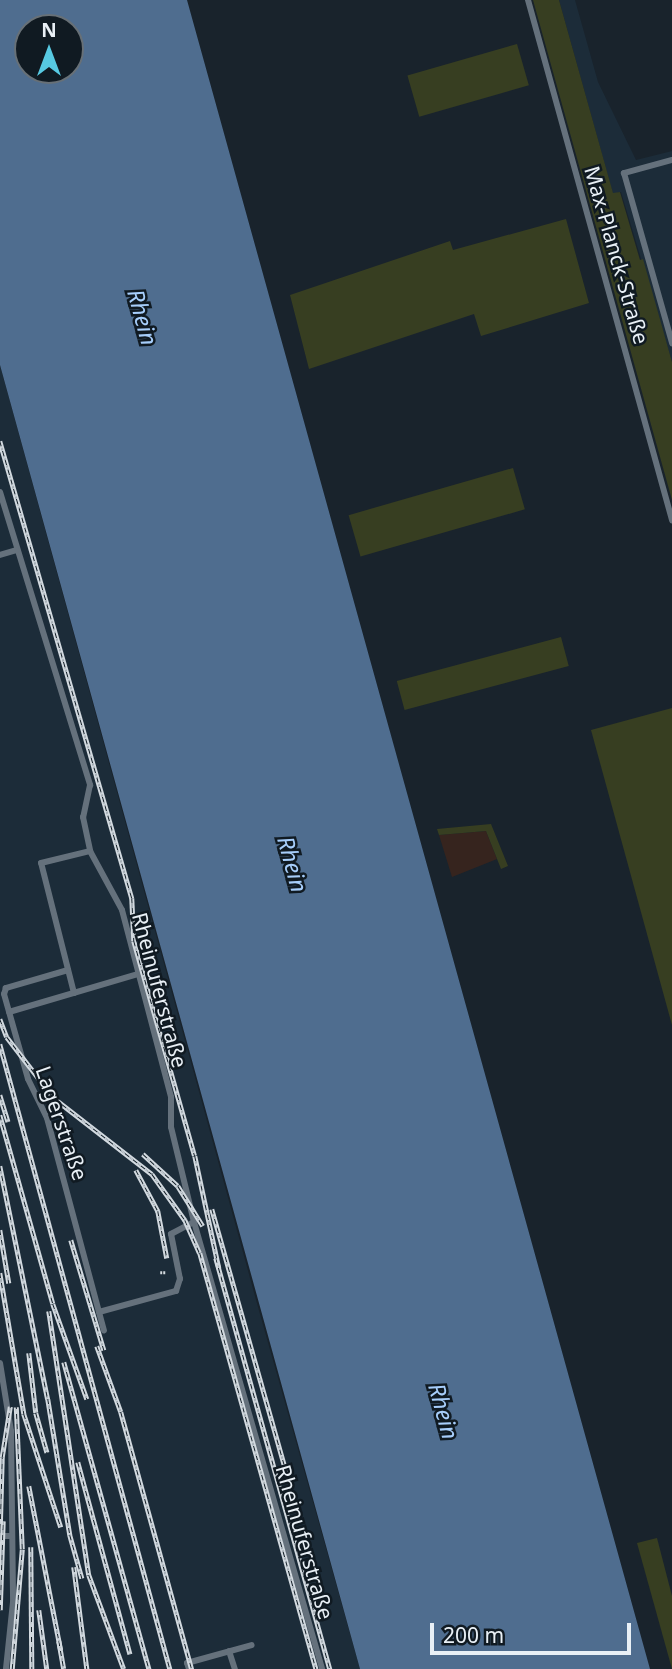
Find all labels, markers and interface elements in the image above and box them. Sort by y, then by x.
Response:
north arrow [14,14,84,84]
text: N [41,17,57,43]
street label: Max-Planck-Straße [580,163,654,347]
water label: Rhein [122,286,164,348]
water label: Rhein [272,833,314,895]
street label: Rheinuferstraße [127,910,193,1070]
street label: Lagerstraße [31,1063,93,1183]
water label: Rhein [423,1380,465,1442]
street label: Rheinuferstraße [271,1462,339,1622]
scale bar [434,1610,635,1654]
text: 200 m [443,1621,504,1649]

